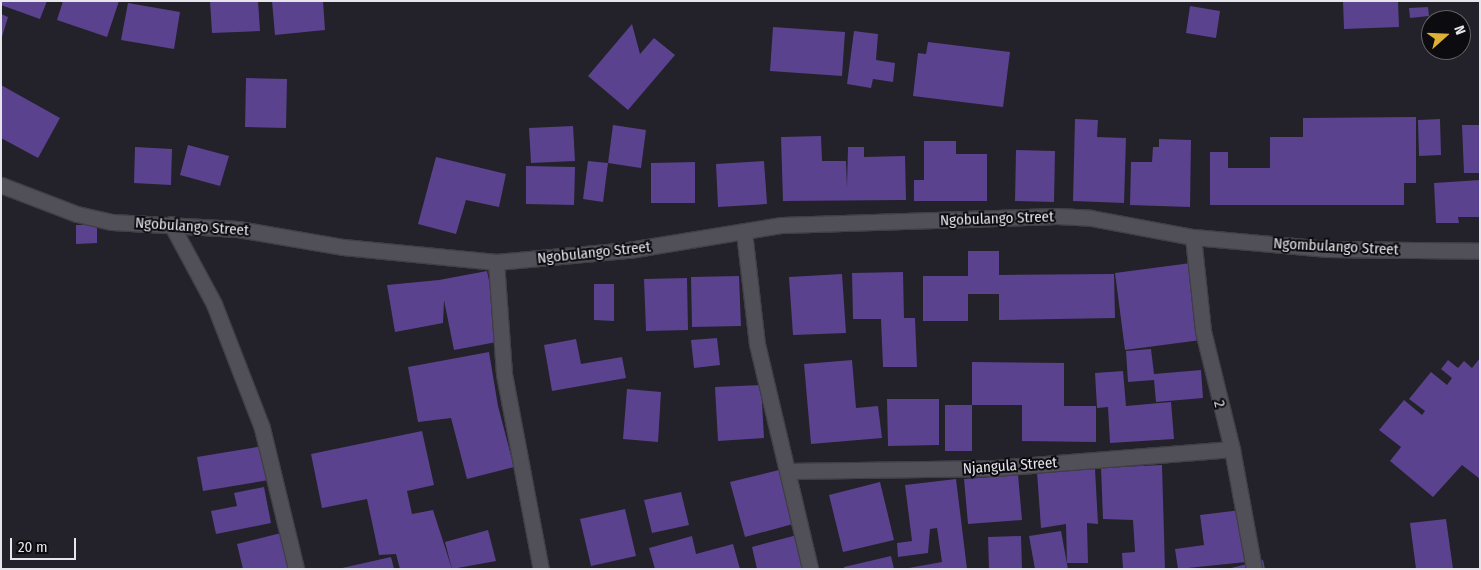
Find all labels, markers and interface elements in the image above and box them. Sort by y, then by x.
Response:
north arrow [1421,10,1471,60]
text: N [1450,23,1469,37]
street label: Ngobulango Street [940,208,1054,230]
street label: Ngobulango Street [135,214,249,240]
street label: Ngombulango Street [1273,235,1399,259]
street label: Ngobulango Street [536,238,652,268]
street label: 2 [1209,399,1229,409]
street label: Njangula Street [962,454,1058,478]
scale bar [12,528,79,560]
text: 20 m [18,538,48,556]

